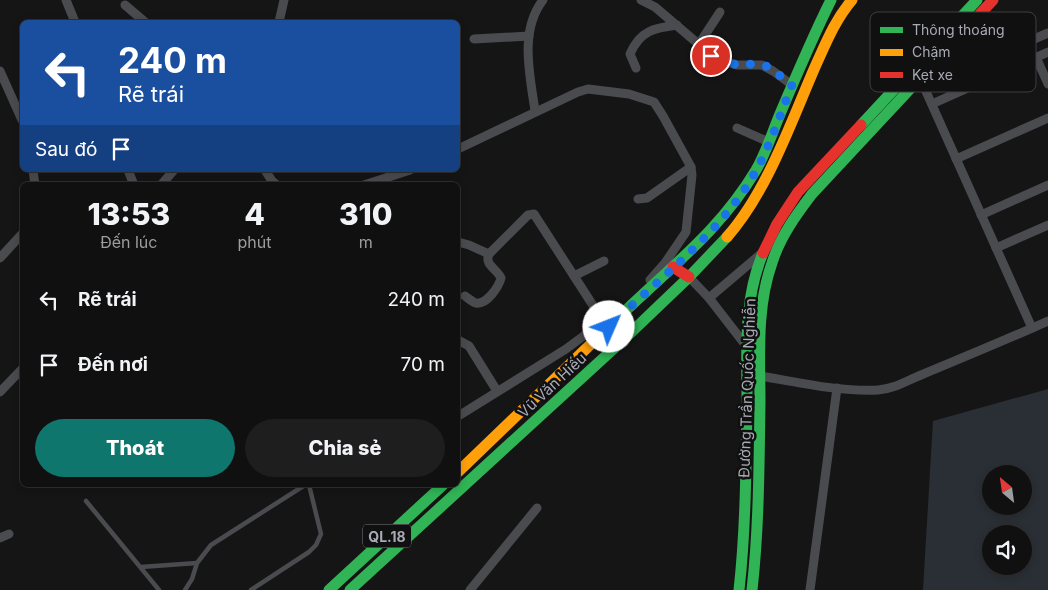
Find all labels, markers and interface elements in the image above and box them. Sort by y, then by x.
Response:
legend [870,12,1036,92]
text: Thông thoáng [912,21,1005,38]
pin [690,35,732,77]
text: 240 m [118,39,227,81]
icon: left [35,40,100,105]
icon: arrive [697,42,725,70]
text: Chậm [912,43,951,60]
text: Kẹt xe [912,66,953,83]
text: Rẽ trái [118,81,184,107]
icon: arrive [107,135,135,163]
text: Sau đó [35,138,97,161]
text: 13:53 [87,196,170,232]
text: 4 [244,196,265,232]
text: 310 [339,196,393,232]
text: Đến lúc [100,232,157,252]
text: phút [238,232,272,252]
text: m [359,232,373,252]
icon: left [35,286,63,314]
text: Rẽ trái [78,288,137,311]
text: 240 m [387,288,445,311]
street label: Đường Trần Quốc Nghiễn [734,298,760,478]
position arrow [582,300,634,352]
street label: Vũ Văn Hiếu [514,348,590,422]
icon: arrive [35,351,63,379]
text: Đến nơi [78,353,148,376]
text: 70 m [401,353,445,376]
button: Thoát [35,419,235,477]
button: Chia sẻ [245,419,445,477]
north arrow [982,465,1032,515]
map controls [982,465,1032,575]
road number: QL.18 [363,524,411,548]
button: sound [982,525,1032,575]

